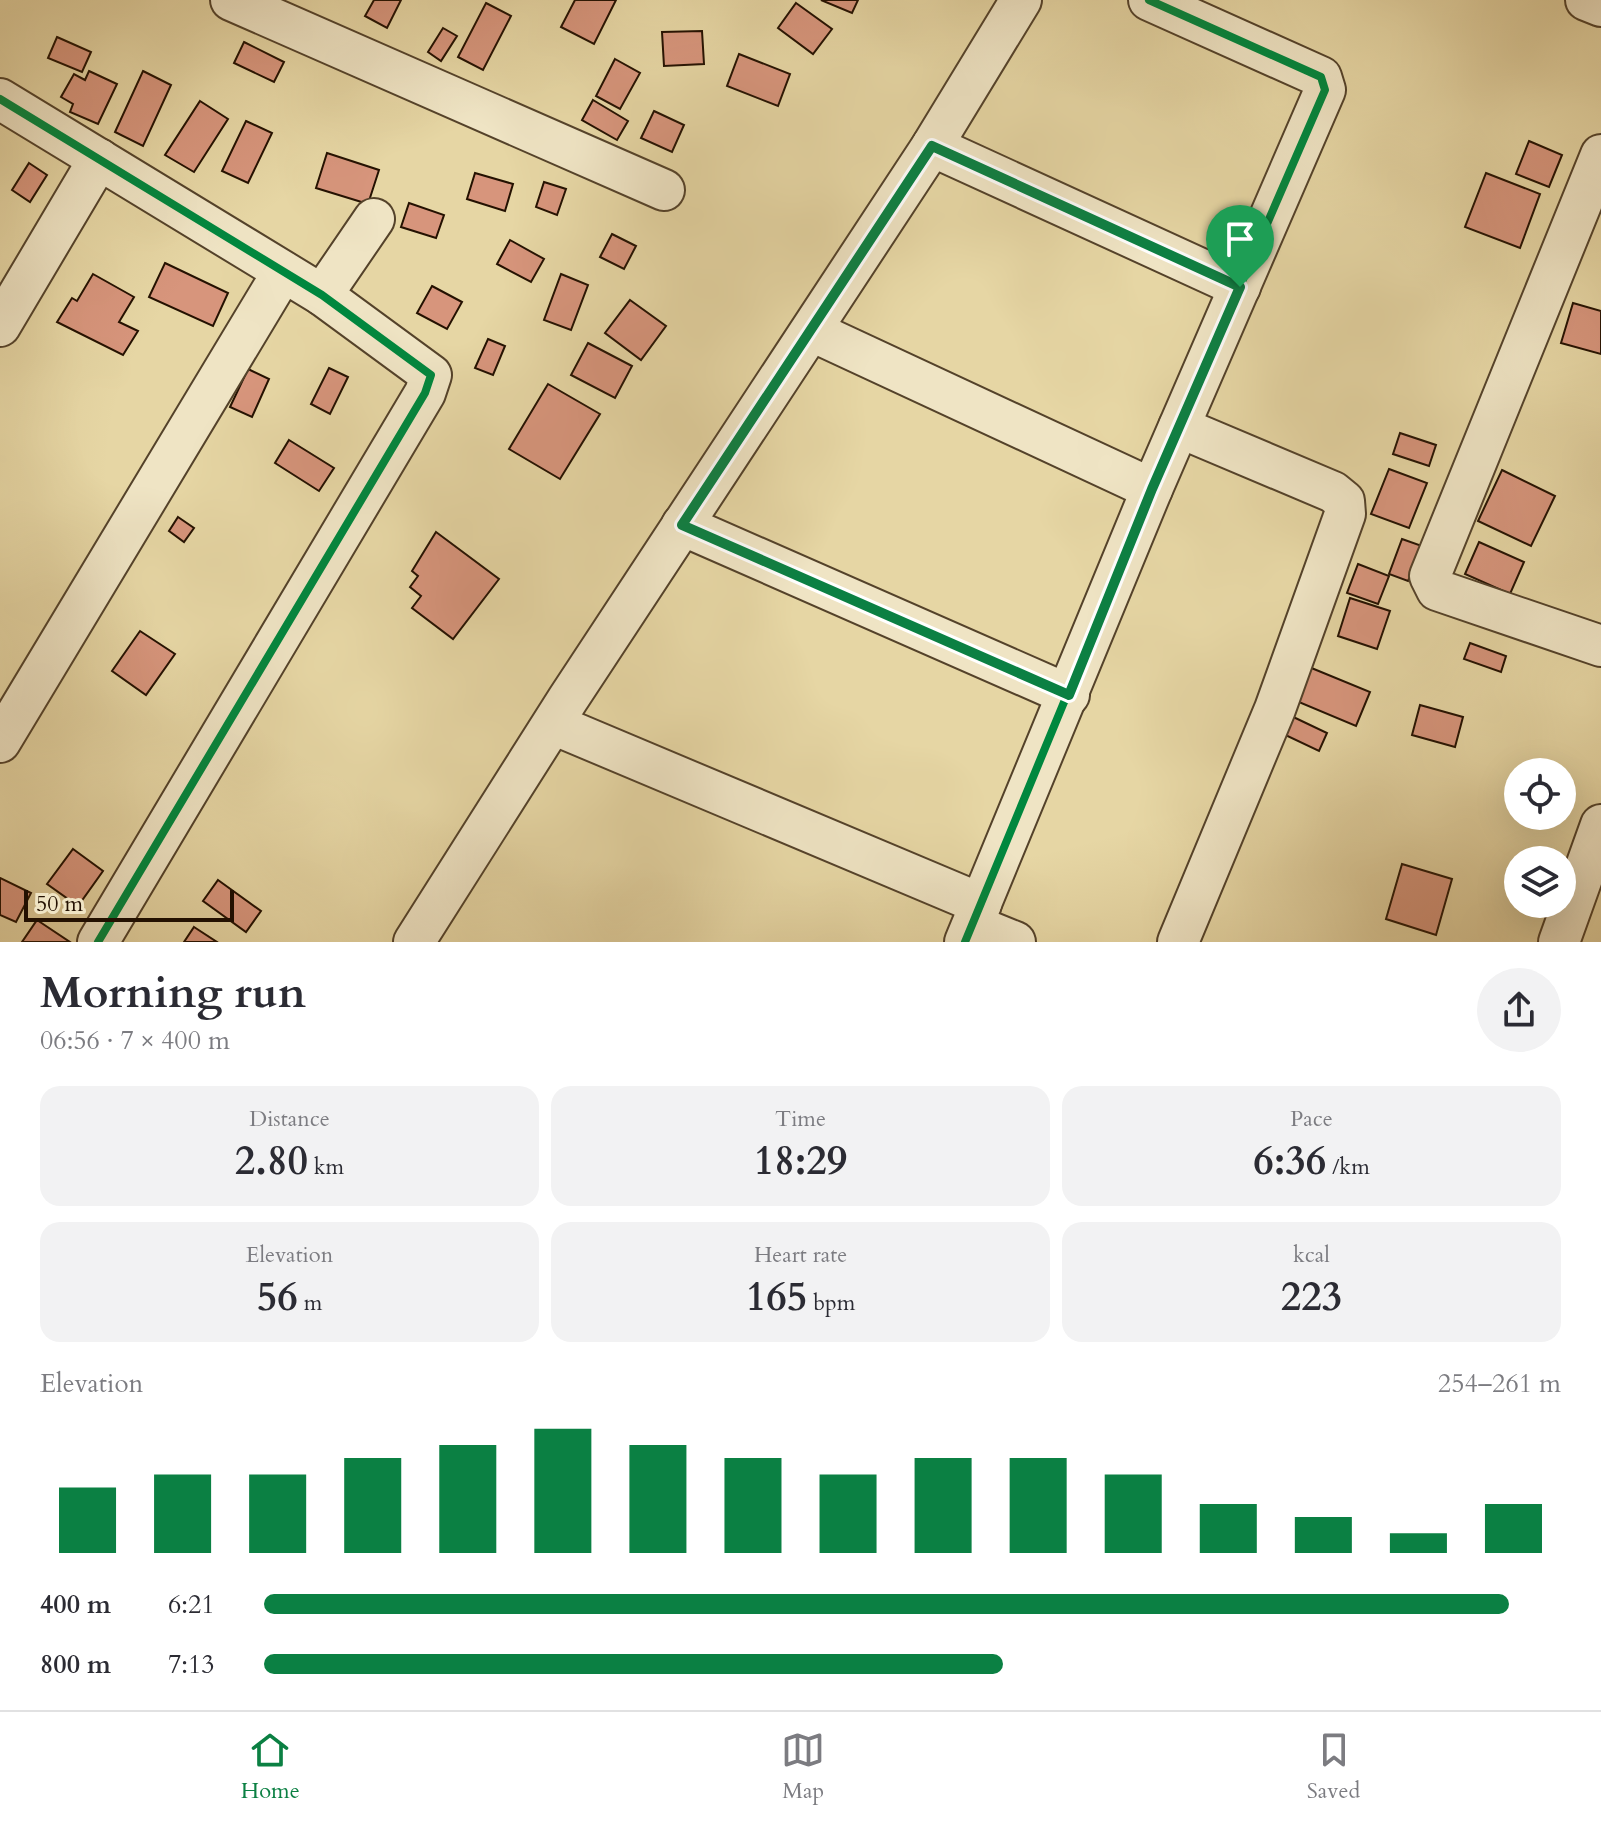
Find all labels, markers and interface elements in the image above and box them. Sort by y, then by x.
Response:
pin [1206,205,1274,287]
icon: arrive [1218,217,1262,261]
map controls [1504,758,1576,918]
button: locate [1504,758,1576,830]
button: layers [1504,846,1576,918]
scale bar [24,886,234,922]
text: 50 m [36,889,83,919]
text: Morning run [40,963,306,1023]
button: share [1477,968,1561,1052]
text: 06:56 · 7 × 400 m [40,1023,230,1058]
text: Distance [249,1104,330,1134]
text: Time [775,1104,826,1134]
text: Pace [1290,1104,1333,1134]
text: 2.80 [235,1134,308,1189]
text: 18:29 [754,1134,847,1189]
text: 6:36 [1253,1134,1326,1189]
text: km [308,1152,344,1182]
text: /km [1326,1152,1370,1182]
text: Elevation [246,1240,333,1270]
text: Heart rate [754,1240,847,1270]
text: kcal [1293,1240,1330,1270]
text: 56 [257,1270,298,1325]
text: 165 [746,1270,807,1325]
text: 223 [1281,1270,1342,1325]
text: m [298,1288,322,1318]
text: bpm [807,1288,855,1318]
text: Elevation [40,1366,143,1401]
text: 254–261 m [1438,1366,1561,1401]
text: 400 m [40,1587,111,1622]
text: 6:21 [168,1587,215,1622]
text: 800 m [40,1647,111,1682]
text: 7:13 [168,1647,215,1682]
tab: Home [241,1728,300,1806]
tab: Map [781,1728,825,1806]
tab: Saved [1307,1728,1360,1806]

